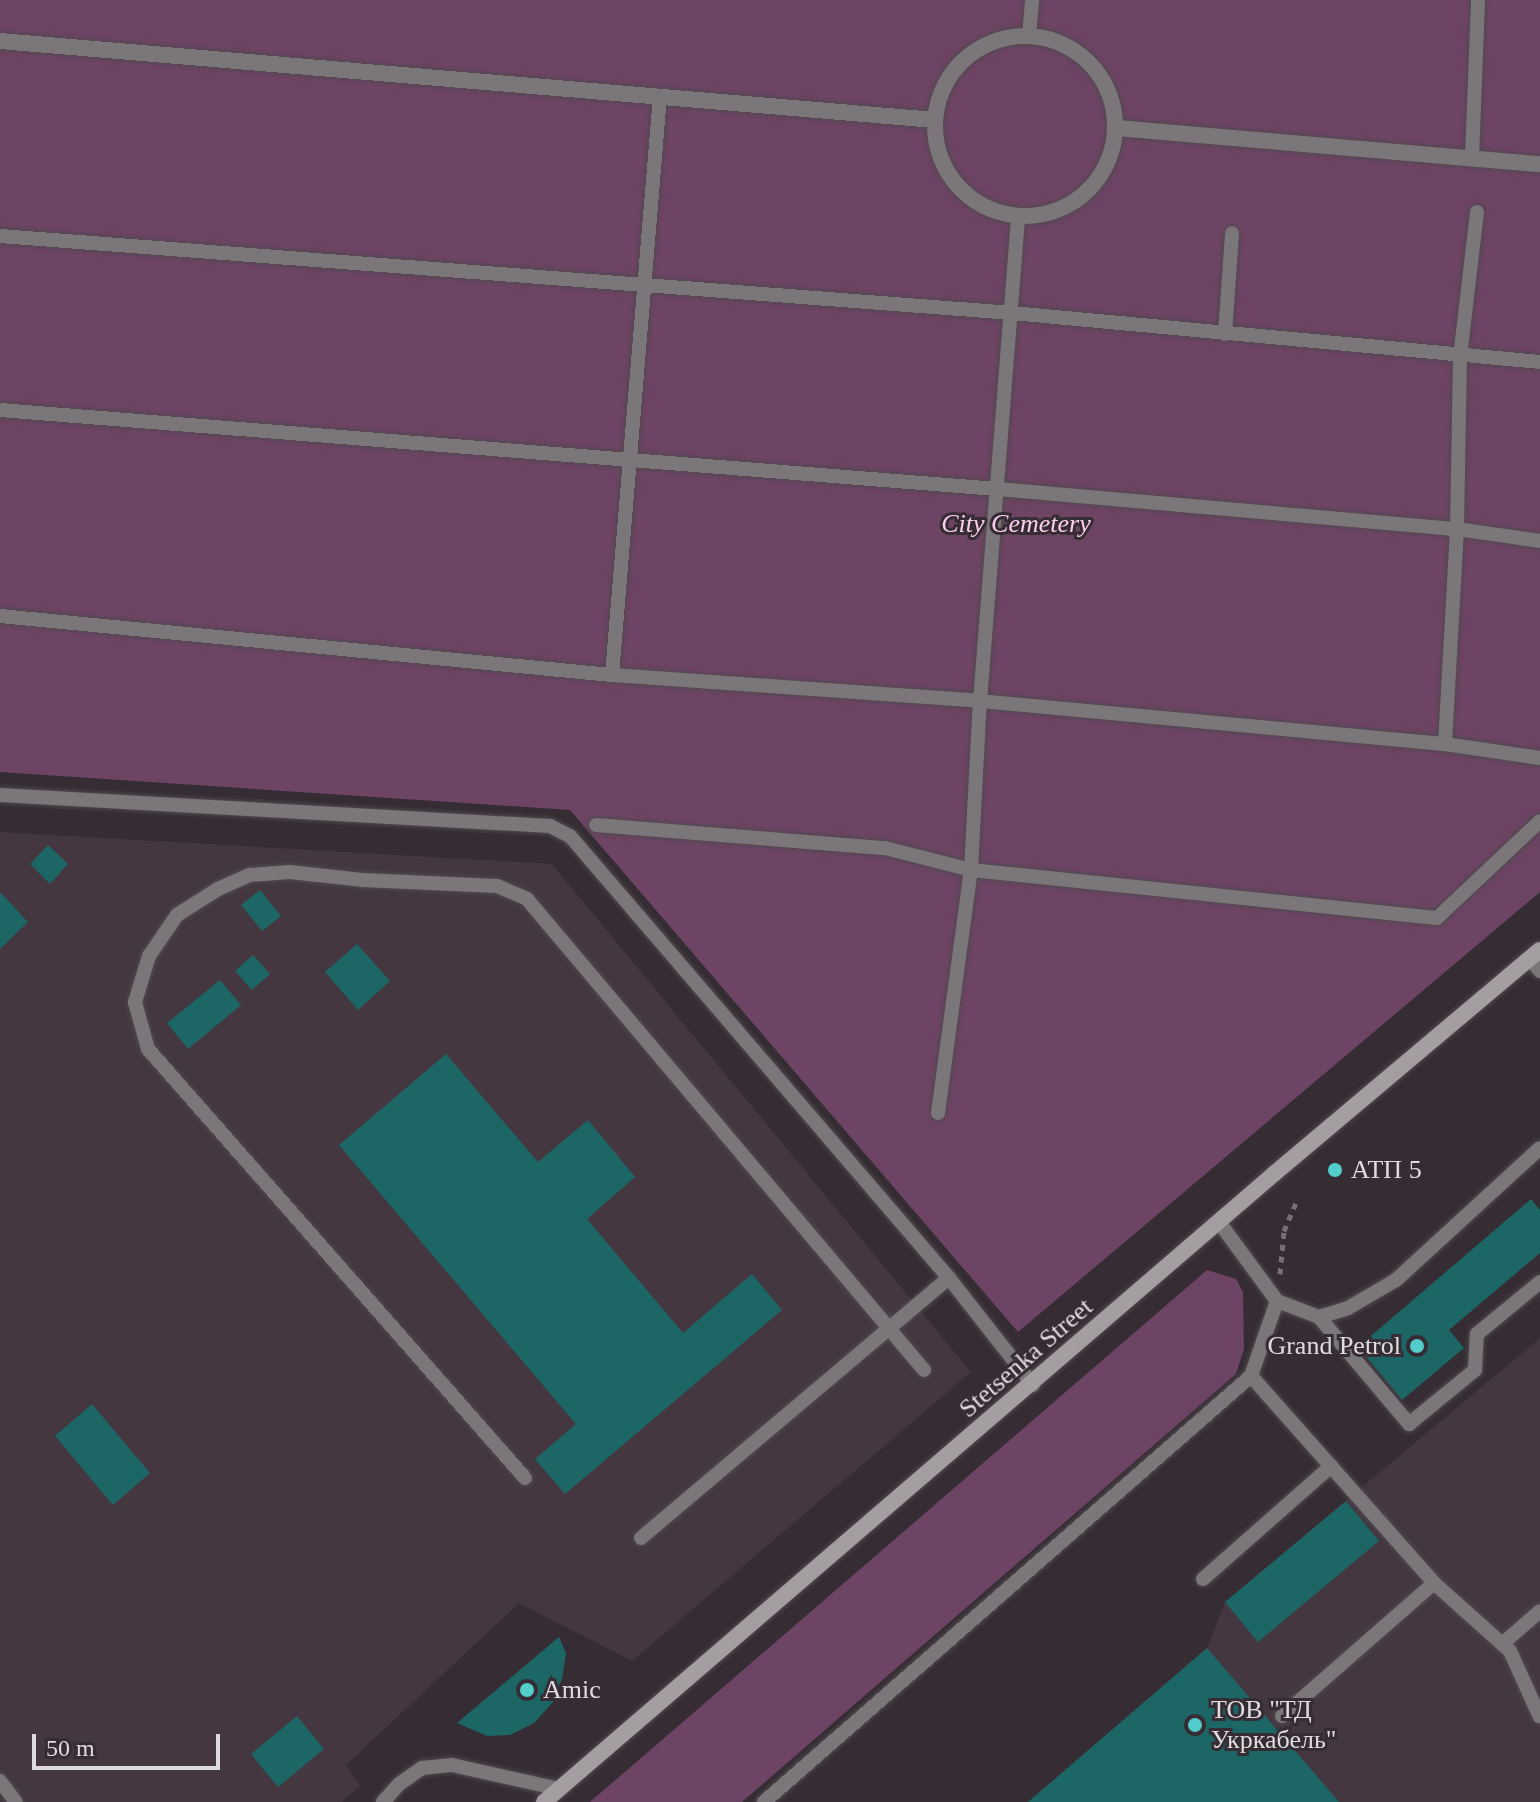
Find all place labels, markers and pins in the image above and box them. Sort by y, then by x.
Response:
place label: АТП 5 [1351,1154,1422,1186]
marker: АТП 5 [1326,1161,1344,1179]
place label: Grand Petrol [1267,1330,1401,1362]
marker: Grand Petrol [1408,1337,1426,1355]
place label: Amic [543,1674,601,1706]
marker: Amic [518,1681,536,1699]
place label: ТОВ "ТД Укркабель" [1211,1694,1336,1756]
marker: ТОВ "ТД Укркабель" [1186,1716,1204,1734]

